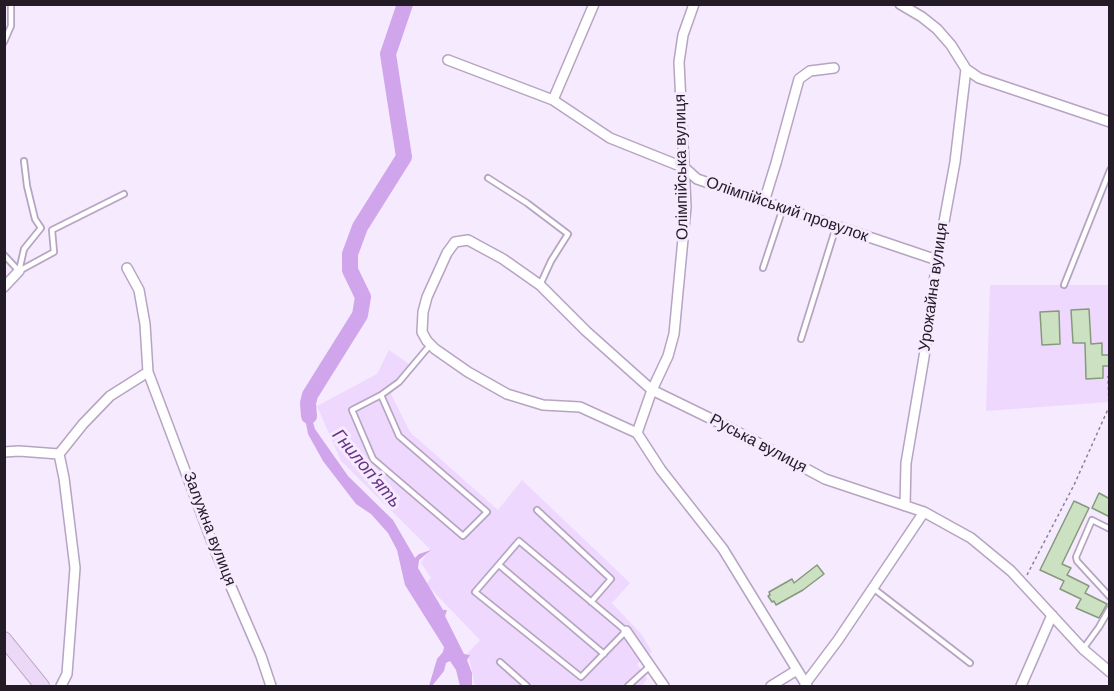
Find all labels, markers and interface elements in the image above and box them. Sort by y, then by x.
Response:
street label: Олімпійська вулиця [671,94,693,240]
street label: Олімпійський провулок [703,173,871,247]
street label: Урожайна вулиця [915,222,953,352]
street label: Руська вулиця [706,410,810,478]
water label: Гнилоп'ять [327,425,405,513]
street label: Залужна вулиця [178,469,240,589]

